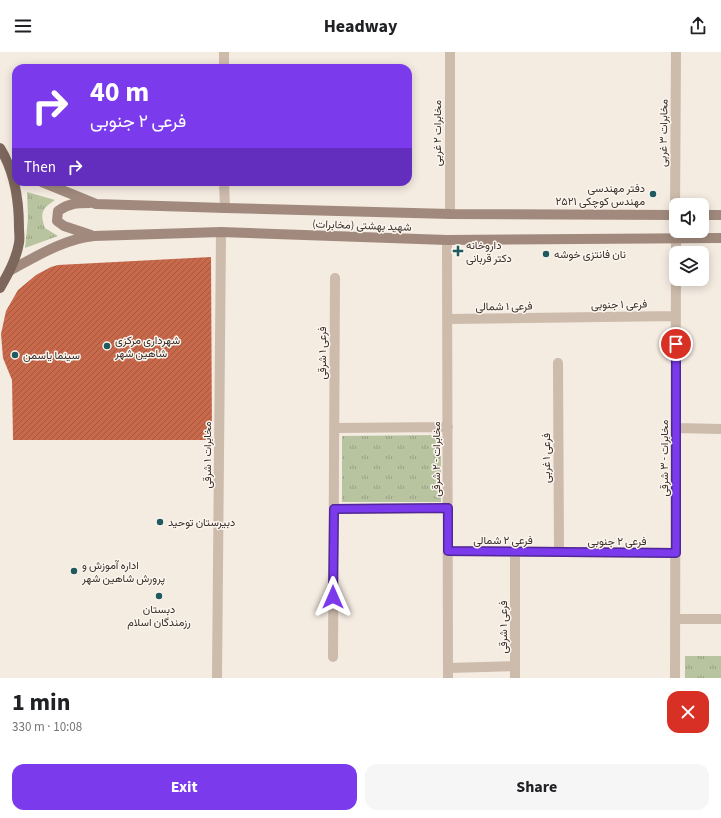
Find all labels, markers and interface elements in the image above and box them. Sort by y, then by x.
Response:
text: Headway [324,14,397,39]
icon: menu [12,15,34,37]
icon: share [687,15,709,37]
text: 40 m [90,72,149,112]
icon: right [24,80,76,132]
street label: مخابرات ۳ غربی [655,99,672,167]
street label: مخابرات ۲ غربی [430,100,445,166]
text: فرعی ۲ جنوبی [90,109,186,134]
icon: right [64,156,86,178]
text: Then [24,157,56,178]
place label: دفتر مهندسی ۲۵۲۱ مهندس کوچکی [556,181,645,209]
marker: دفتر مهندسی ۲۵۲۱ مهندس کوچکی [648,189,658,199]
map controls [669,198,709,286]
button: sound [669,198,709,238]
street label: شهید بهشتی (مخابرات) [312,216,412,235]
place label: داروخانه دکتر قربانی [466,238,512,266]
marker: داروخانه دکتر قربانی [453,246,463,256]
button: layers [669,246,709,286]
place label: نان فانتزی خوشه [554,247,626,262]
marker: نان فانتزی خوشه [541,249,551,259]
street label: فرعی ۱ جنوبی [591,297,647,312]
street label: فرعی ۱ شمالی [475,299,533,314]
street label: فرعی ۱ شرقی [315,326,330,380]
pin [659,327,693,361]
place label: شهرداری مرکزی شاهین شهر [114,333,180,361]
icon: arrive [665,333,687,355]
marker: شهرداری مرکزی شاهین شهر [102,341,112,351]
place label: سینما یاسمن [23,348,80,363]
marker: سینما یاسمن [10,350,20,360]
street label: مخابرات - ۳ شرقی [657,419,672,496]
street label: مخابرات ۱ شرقی [200,421,215,489]
street label: مخابرات - ۲ شرقی [429,421,444,497]
street label: فرعی ۱ غربی [539,433,554,483]
place label: دبیرستان توحید [168,515,235,530]
marker: دبیرستان توحید [155,517,165,527]
street label: فرعی ۲ شمالی [473,533,533,548]
street label: فرعی ۲ جنوبی [588,534,646,549]
place label: اداره آموزش و پرورش شاهین شهر [81,558,165,586]
marker: اداره آموزش و پرورش شاهین شهر [69,566,79,576]
position arrow [312,576,354,618]
marker: دبستان رزمندگان اسلام [154,591,164,601]
street label: فرعی ۱ شرقی [496,600,511,654]
place label: دبستان رزمندگان اسلام [127,602,191,630]
text: 1 min [12,685,70,720]
button: close [667,691,709,733]
text: 330 m · 10:08 [12,718,82,736]
button: Exit [12,764,357,810]
button: Share [365,764,709,810]

